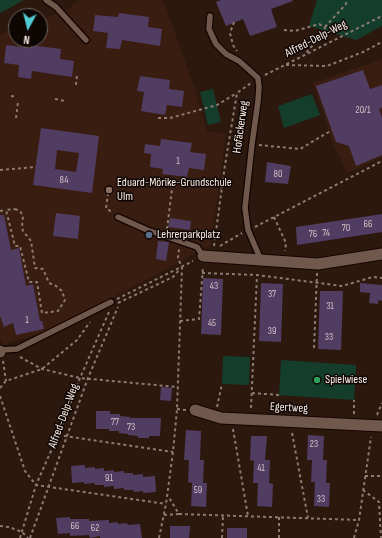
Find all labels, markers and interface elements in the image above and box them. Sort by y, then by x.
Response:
north arrow [8,8,48,48]
street label: Alfred-Delp-Weg [283,17,349,61]
text: N [23,33,30,46]
street label: Hofäckerweg [230,100,252,154]
house number: 20/1 [356,104,370,116]
house number: 1 [176,155,180,167]
house number: 80 [274,168,282,180]
house number: 84 [60,174,68,186]
place label: Eduard-Mörike-Grundschule Ulm [117,176,232,204]
marker: Eduard-Mörike-Grundschule Ulm [104,185,114,195]
house number: 66 [364,218,372,230]
house number: 70 [342,222,350,234]
house number: 74 [322,227,330,239]
place label: Lehrerparkplatz [157,228,220,242]
house number: 76 [309,228,317,240]
marker: Lehrerparkplatz [144,230,154,240]
house number: 43 [210,280,218,292]
house number: 37 [268,288,276,300]
house number: 31 [326,300,334,312]
house number: 1 [25,314,29,326]
house number: 45 [208,317,216,329]
house number: 39 [268,325,276,337]
house number: 33 [325,331,333,343]
place label: Spielwiese [325,373,367,387]
marker: Spielwiese [312,375,322,385]
street label: Alfred-Delp-Weg [46,382,82,450]
street label: Egertweg [270,400,308,416]
house number: 77 [111,416,119,428]
house number: 73 [127,421,135,433]
house number: 23 [310,438,318,450]
house number: 41 [257,462,265,474]
house number: 91 [105,472,113,484]
house number: 59 [194,484,202,496]
house number: 33 [317,493,325,505]
house number: 66 [71,520,79,532]
house number: 62 [91,522,99,534]

